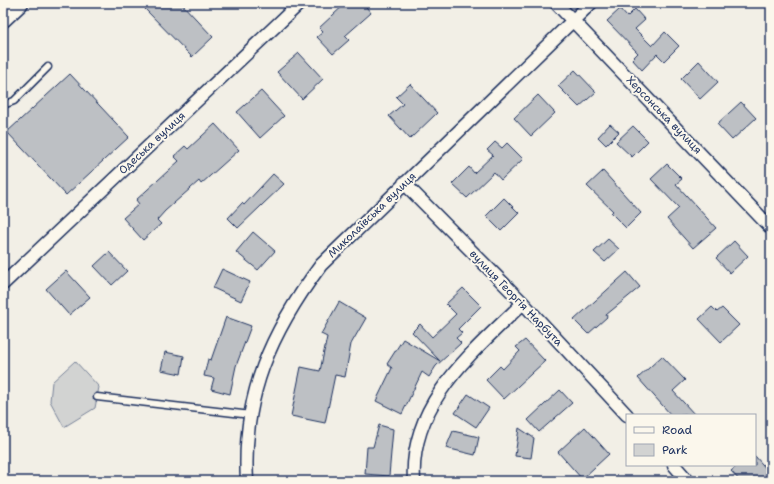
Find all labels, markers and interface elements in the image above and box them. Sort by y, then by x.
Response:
street label: Херсонська вулиця [623,73,705,157]
street label: Одеська вулиця [115,108,189,178]
street label: Миколаївська вулиця [325,169,419,261]
street label: вулиця Георгія Нарбута [466,247,566,349]
legend [626,414,756,466]
text: Road [662,422,693,438]
text: Park [662,442,688,458]

